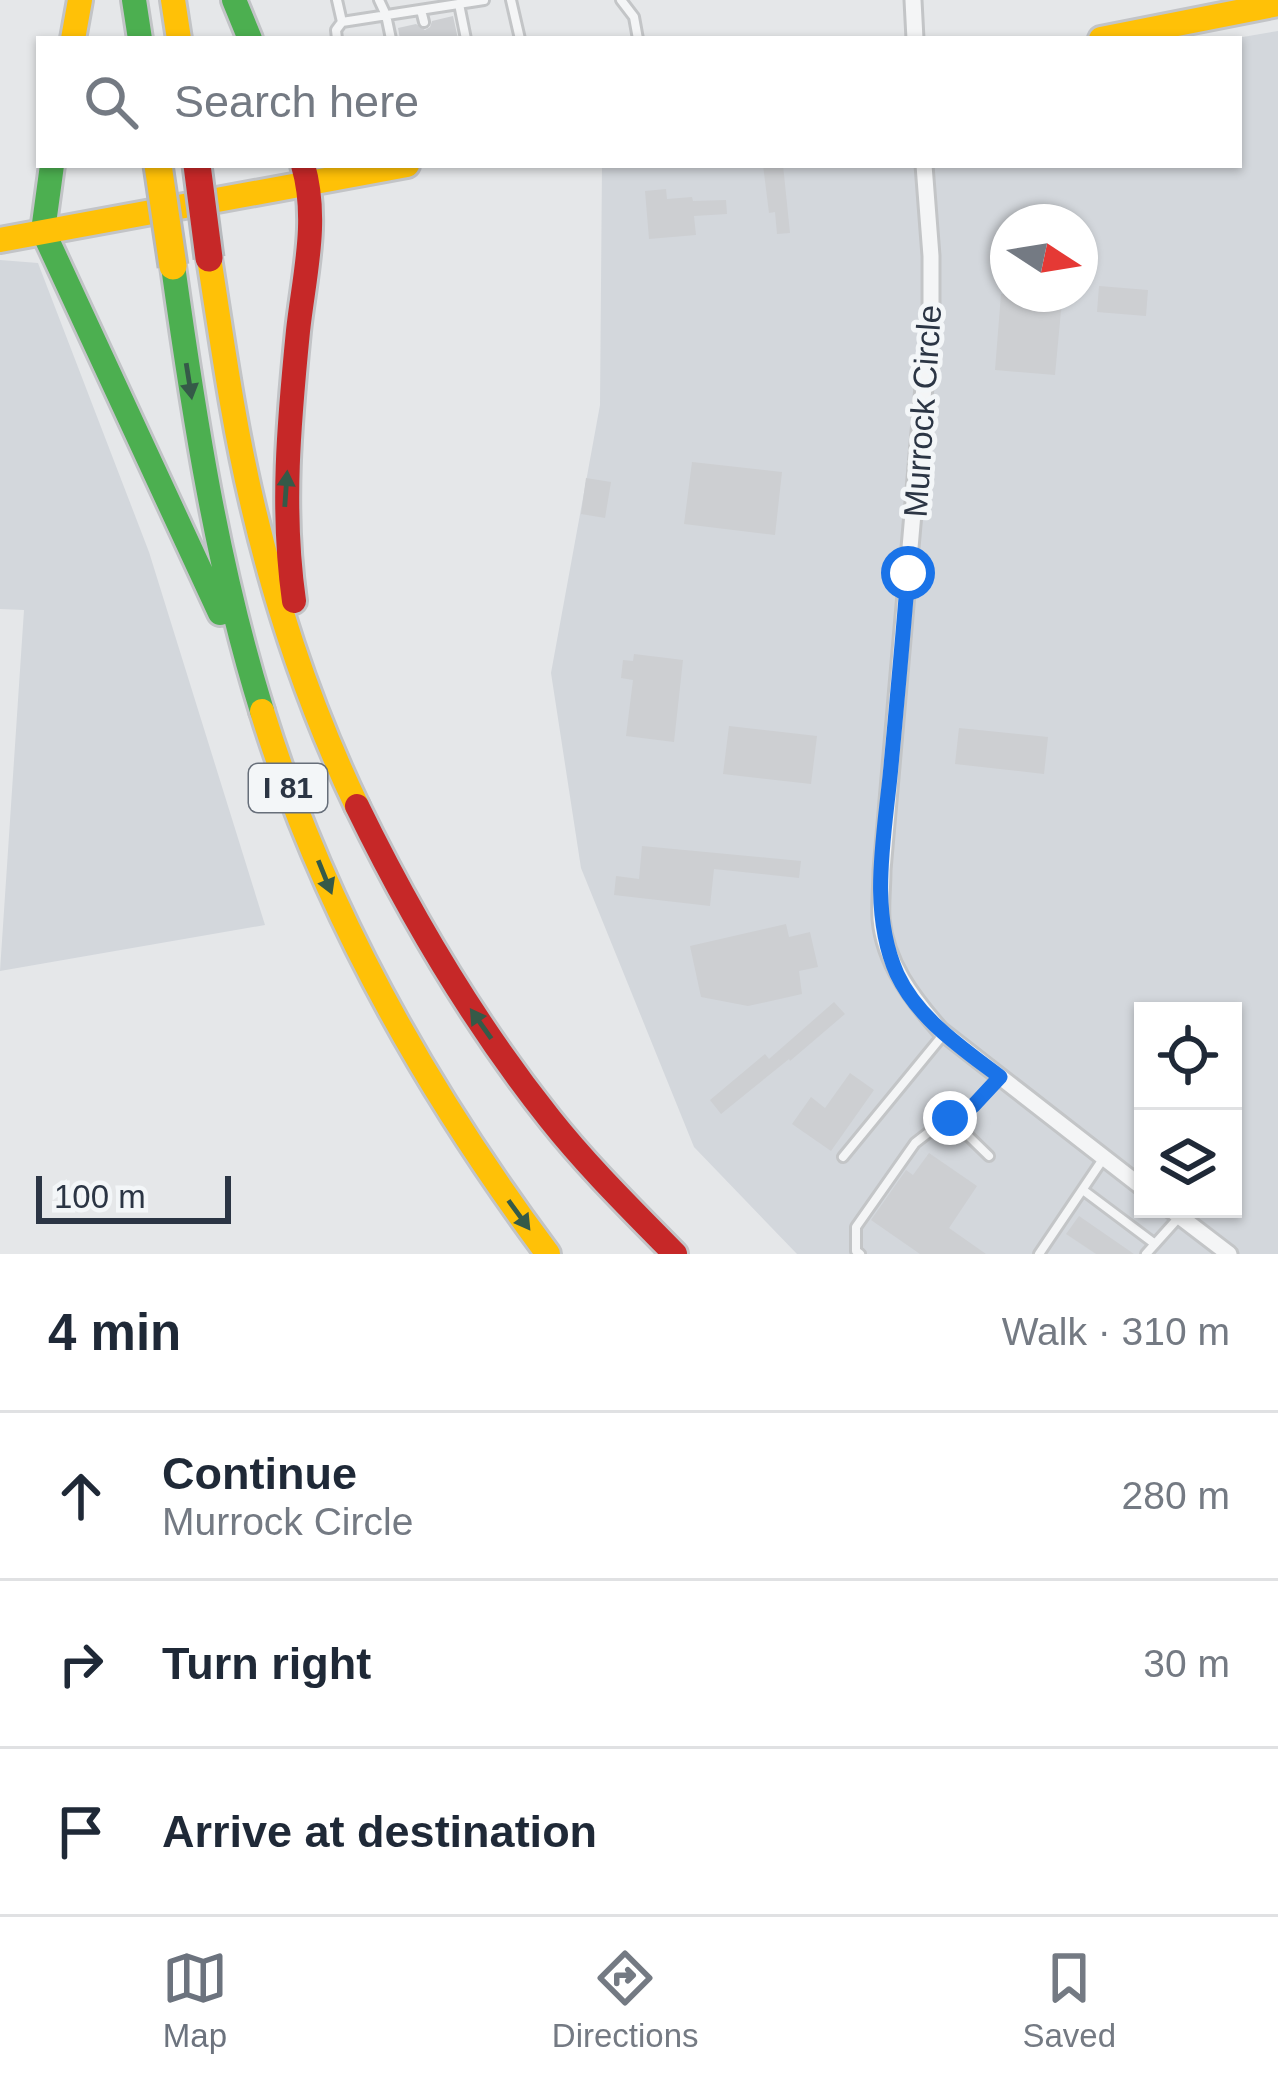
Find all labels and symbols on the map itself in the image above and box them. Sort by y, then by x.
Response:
north arrow [990,204,1098,312]
street label: Murrock Circle [897,304,948,518]
one-way arrow [180,363,199,401]
one-way arrow [277,469,296,507]
route start [881,546,935,600]
road number: I 81 [249,764,327,812]
one-way arrow [316,860,335,896]
one-way arrow [471,1008,494,1040]
route end [923,1091,977,1145]
scale bar [36,1170,231,1223]
one-way arrow [507,1199,530,1231]

